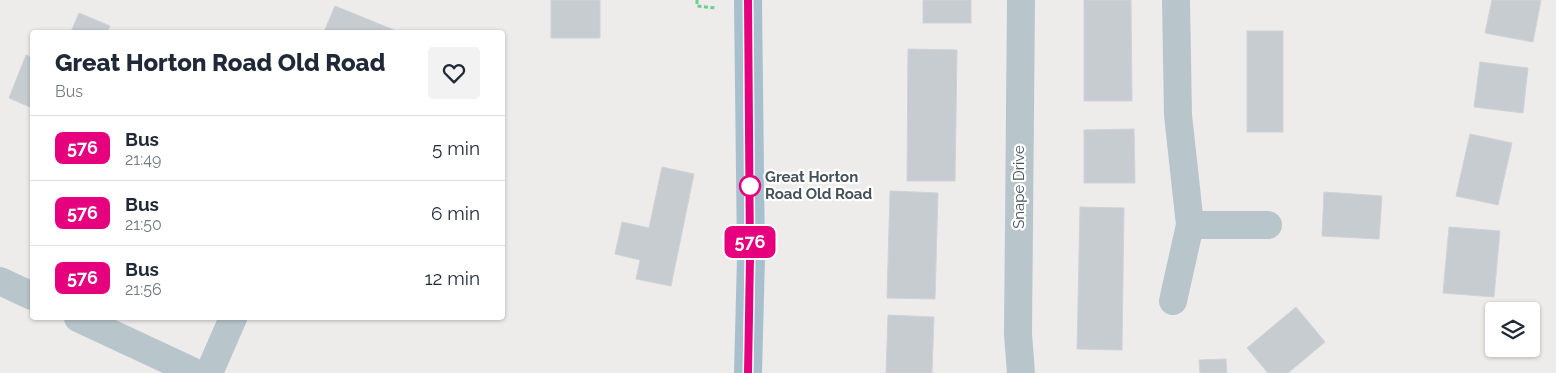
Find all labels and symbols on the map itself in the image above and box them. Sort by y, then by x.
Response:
street label: Snape Drive [1010,145,1028,229]
place label: Great Horton Road Old Road [765,168,872,203]
marker: Great Horton Road Old Road [739,175,761,197]
line badge: 576 [721,226,779,258]

